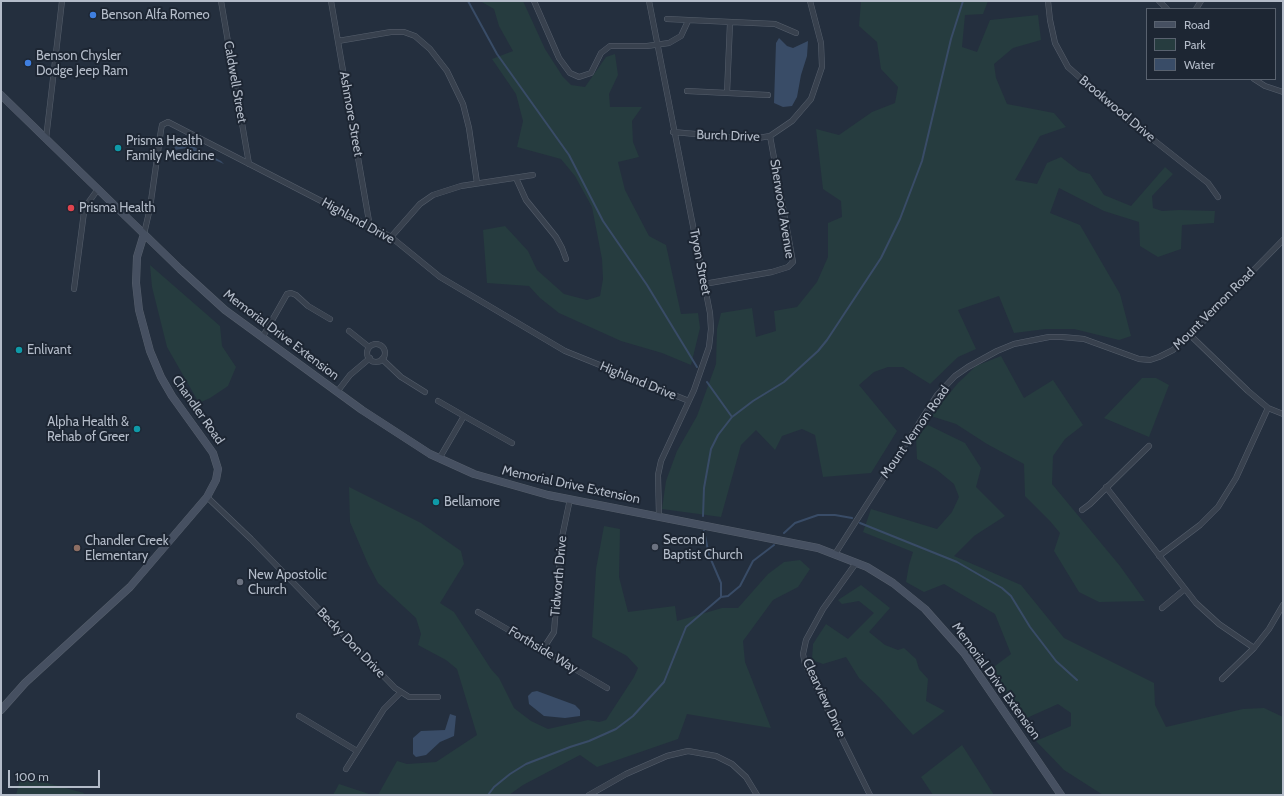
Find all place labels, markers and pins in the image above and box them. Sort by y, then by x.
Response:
place label: Benson Alfa Romeo [101,7,210,23]
marker: Benson Alfa Romeo [88,10,98,20]
place label: Benson Chysler Dodge Jeep Ram [36,48,128,79]
marker: Benson Chysler Dodge Jeep Ram [23,58,33,68]
place label: Prisma Health Family Medicine [126,133,215,164]
marker: Prisma Health Family Medicine [113,143,123,153]
place label: Prisma Health [79,200,155,216]
marker: Prisma Health [66,203,76,213]
place label: Enlivant [27,342,71,358]
marker: Enlivant [14,345,24,355]
place label: Alpha Health & Rehab of Greer [47,414,129,445]
marker: Alpha Health & Rehab of Greer [132,424,142,434]
place label: Bellamore [444,494,500,510]
marker: Bellamore [431,497,441,507]
place label: Second Baptist Church [663,532,743,563]
place label: Chandler Creek Elementary [85,533,168,564]
marker: Second Baptist Church [650,542,660,552]
marker: Chandler Creek Elementary [72,543,82,553]
place label: New Apostolic Church [248,567,327,598]
marker: New Apostolic Church [235,577,245,587]

